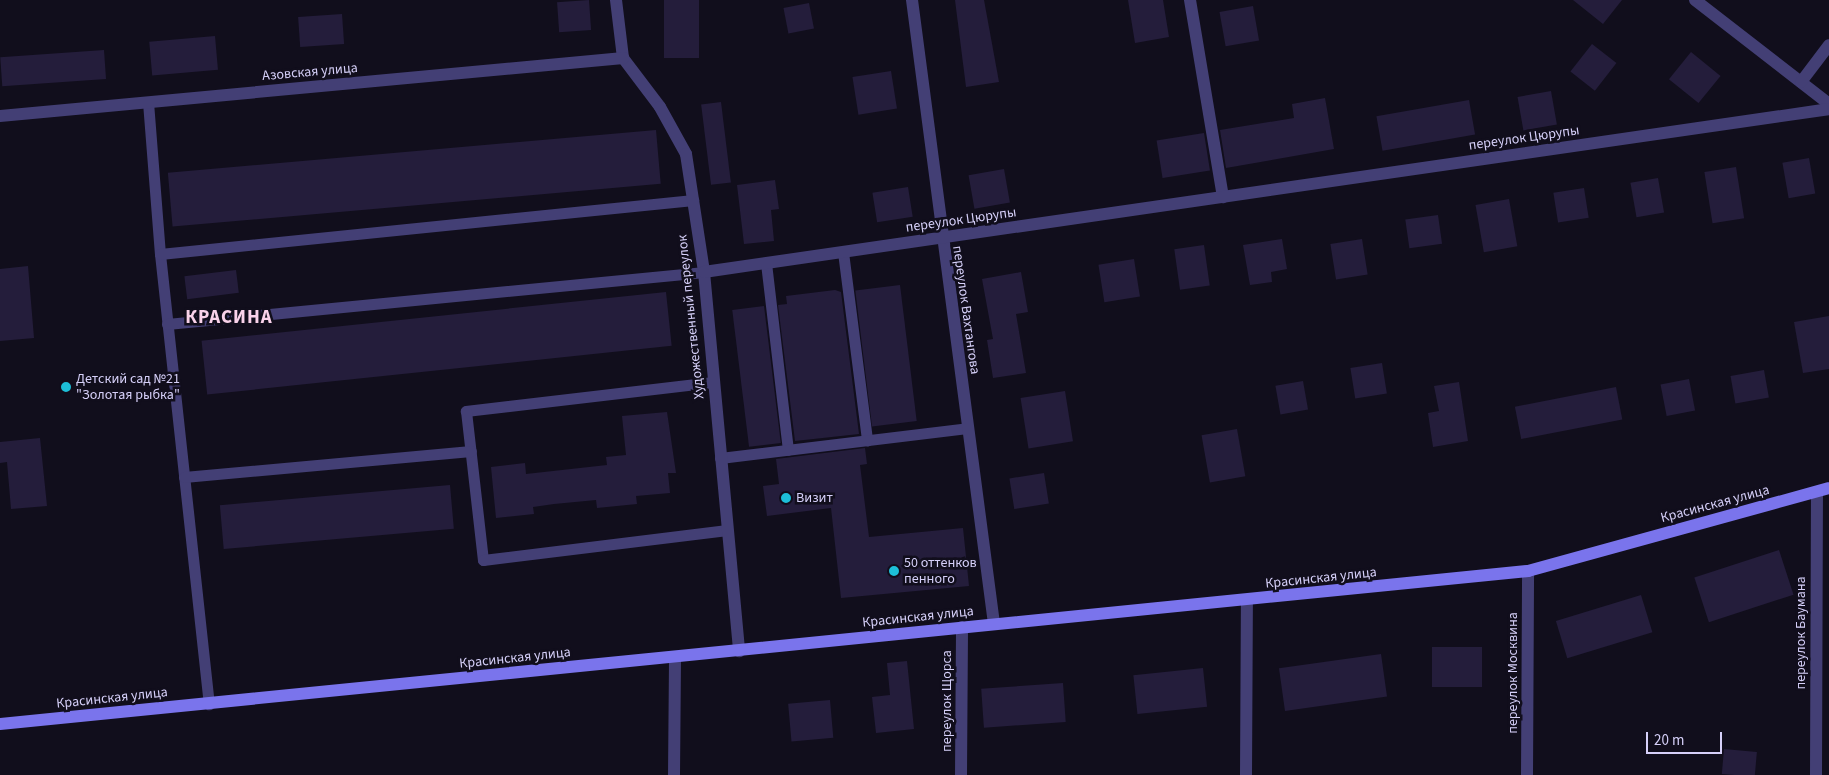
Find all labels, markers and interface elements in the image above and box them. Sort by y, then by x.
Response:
street label: Азовская улица [262,59,358,85]
street label: переулок Цюрупы [1468,122,1580,154]
street label: переулок Цюрупы [905,204,1017,236]
street label: Художественный переулок [674,234,708,400]
street label: переулок Вахтангова [949,245,983,375]
district label: КРАСИНА [184,307,274,329]
place label: Детский сад №21 "Золотая рыбка" [76,371,180,404]
marker: Детский сад №21 "Золотая рыбка" [60,381,72,393]
street label: Красинская улица [1659,481,1771,527]
place label: Визит [796,490,833,506]
marker: Визит [780,492,792,504]
place label: 50 оттенков пенного [904,555,977,588]
street label: Красинская улица [1265,564,1377,592]
marker: 50 оттенков пенного [888,565,900,577]
street label: переулок Баумана [1793,576,1809,690]
street label: Красинская улица [862,603,974,631]
street label: переулок Москвина [1505,612,1521,734]
street label: Красинская улица [459,644,571,672]
street label: переулок Щорса [939,650,955,752]
street label: Красинская улица [56,684,168,712]
scale bar [1649,722,1725,754]
text: 20 m [1654,730,1684,751]

